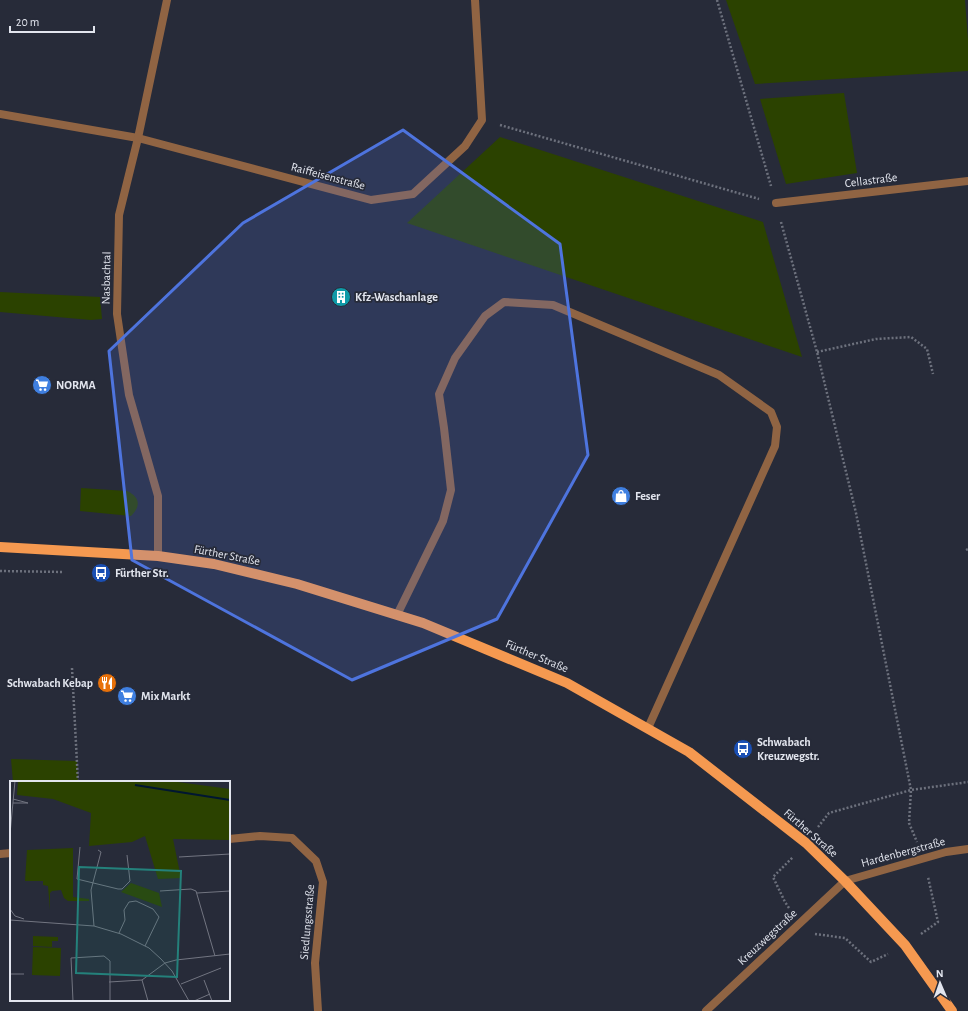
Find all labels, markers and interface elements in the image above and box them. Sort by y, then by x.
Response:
scale bar [10,8,94,34]
text: 20 m [16,16,39,28]
street label: Raiffeisenstraße [290,160,366,192]
street label: Cellastraße [844,171,898,189]
street label: Nasbachtal [100,251,112,305]
building icon: Kfz-Waschanlage [330,286,352,308]
place label: Kfz-Waschanlage [355,291,438,303]
supermarket icon: NORMA [31,374,53,396]
place label: NORMA [56,379,97,391]
shop icon: Feser [610,485,632,507]
place label: Feser [635,490,661,502]
street label: Fürther Straße [193,543,261,567]
bus stop icon: Fürther Str. [90,562,112,584]
place label: Fürther Str. [115,567,169,579]
street label: Fürther Straße [504,637,570,675]
restaurant icon: Schwabach Kebap [96,672,118,694]
place label: Schwabach Kebap [7,677,93,689]
supermarket icon: Mix Markt [116,685,138,707]
place label: Mix Markt [141,690,190,702]
place label: Schwabach Kreuzwegstr. [757,736,820,762]
bus stop icon: Schwabach Kreuzwegstr. [732,738,754,760]
inset map [10,781,230,1001]
street label: Fürther Straße [782,807,840,859]
street label: Hardenbergstraße [860,835,946,869]
street label: Siedlungsstraße [298,884,316,960]
street label: Kreuzwegstraße [735,907,799,967]
north arrow [920,963,960,1003]
text: N [936,968,944,979]

